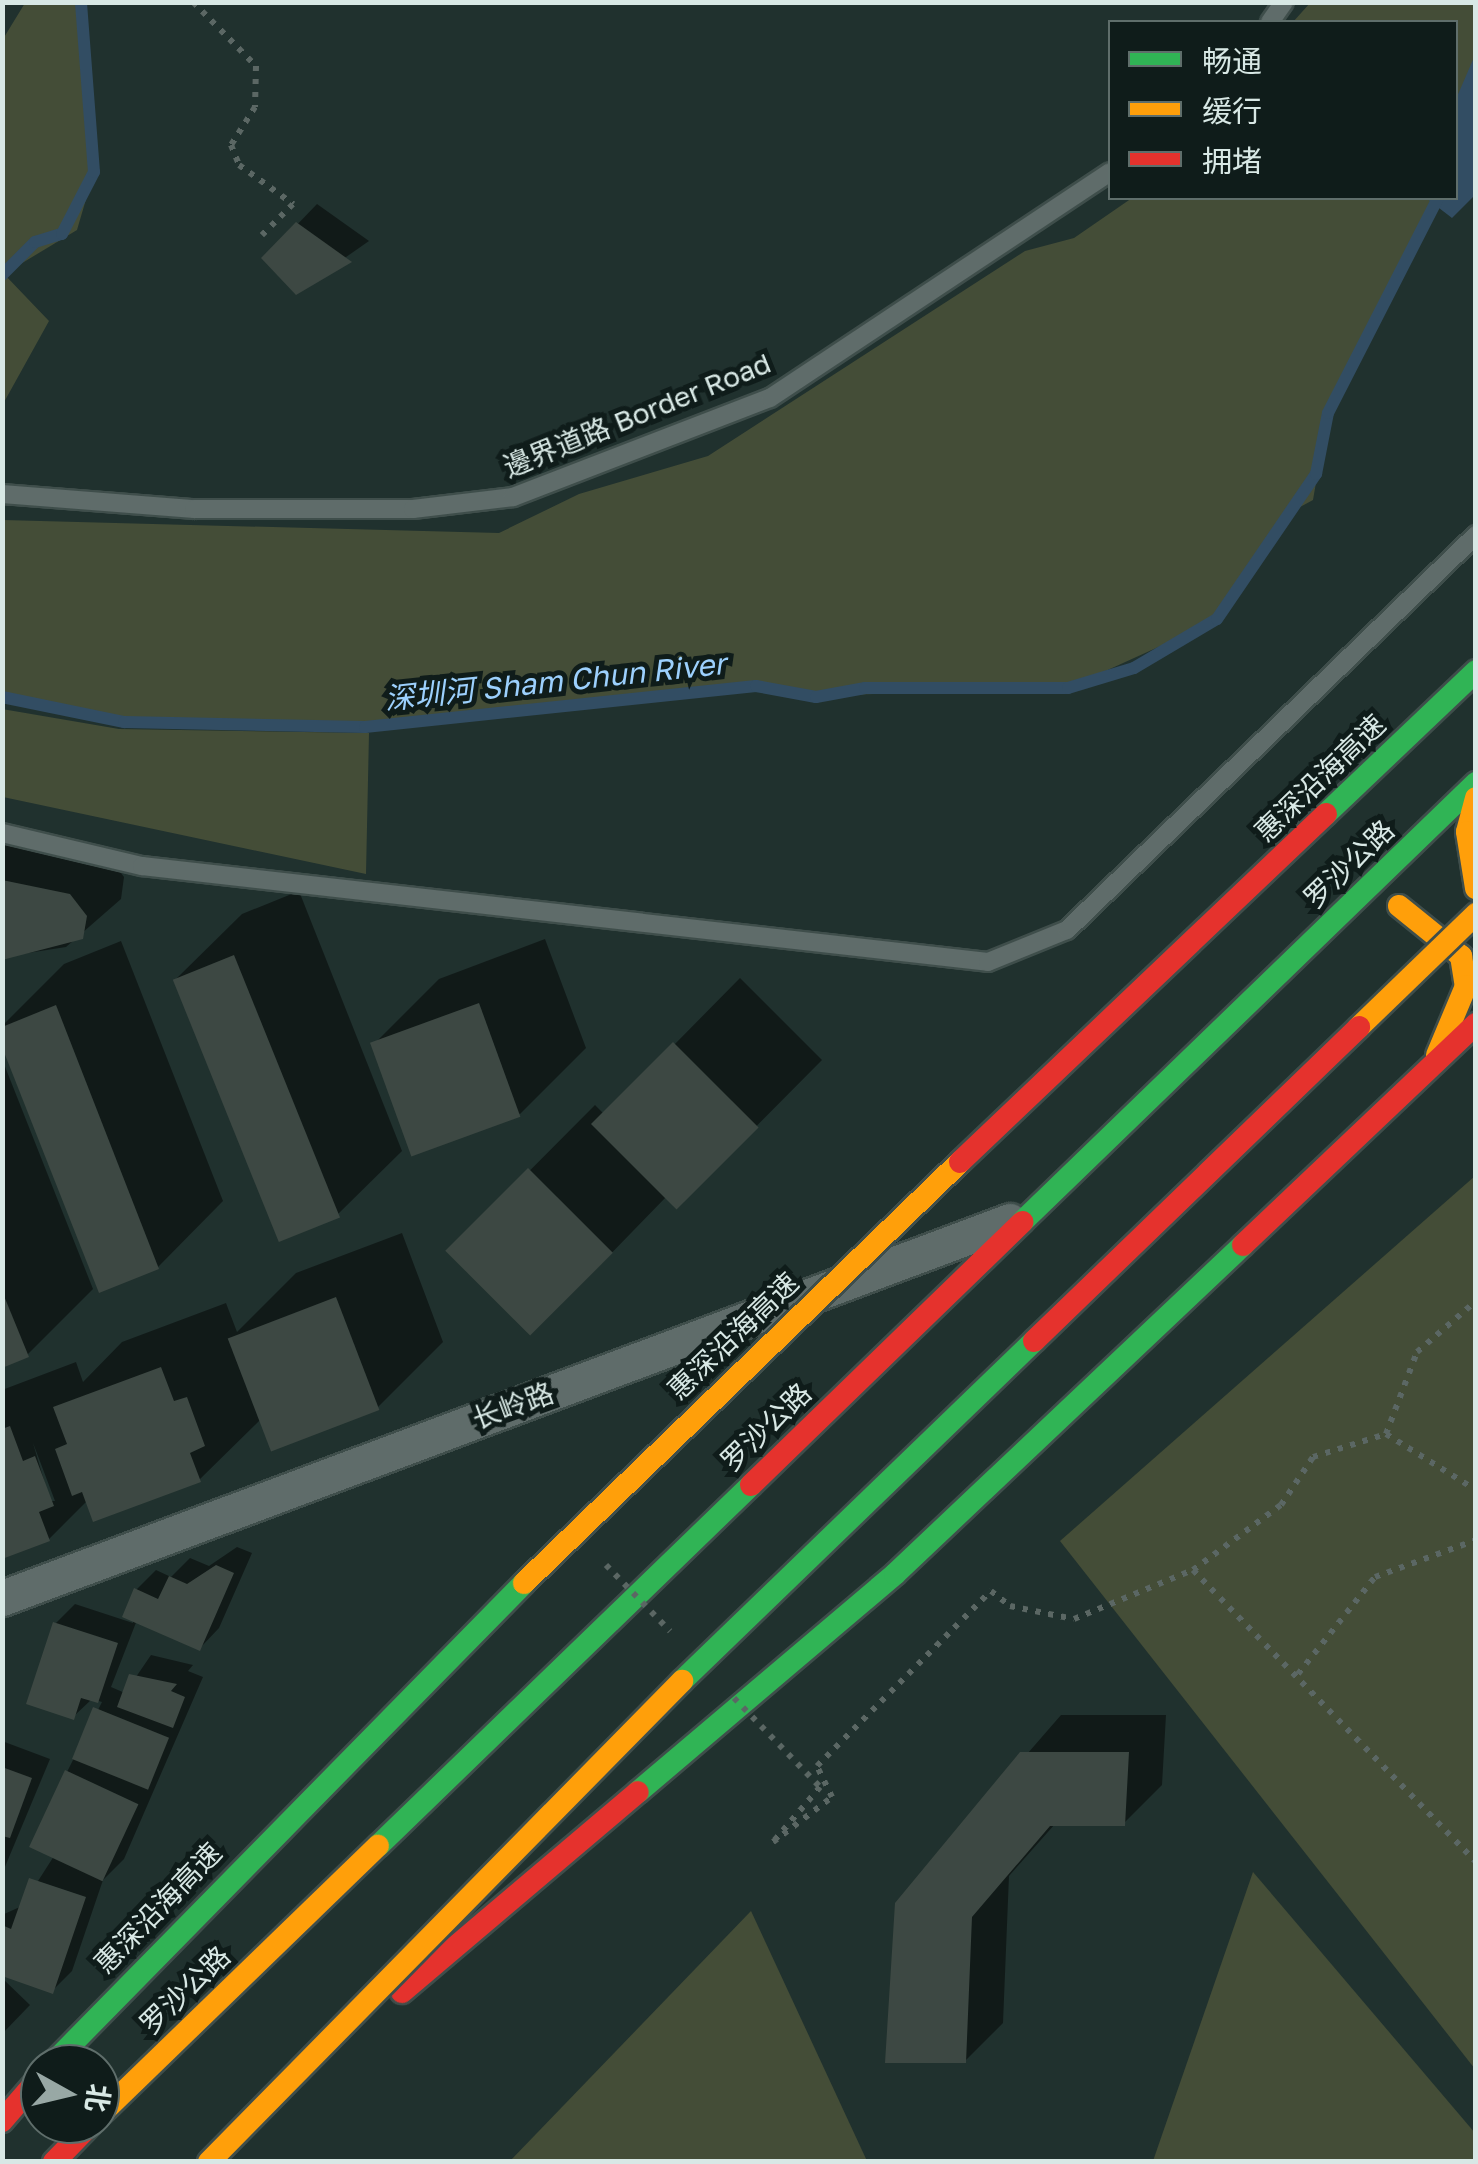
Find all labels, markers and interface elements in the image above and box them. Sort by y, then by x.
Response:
legend [1108,20,1458,200]
text: 畅通 [1202,43,1262,79]
text: 缓行 [1202,93,1262,129]
text: 拥堵 [1202,143,1262,179]
street label: 邊界道路 Border Road [498,346,776,484]
water label: 深圳河 Sham Chun River [383,645,727,717]
street label: 惠深沿海高速 [1248,708,1392,848]
street label: 罗沙公路 [1297,813,1401,915]
street label: 惠深沿海高速 [661,1266,805,1406]
street label: 长岭路 [468,1376,558,1436]
street label: 罗沙公路 [714,1376,818,1478]
street label: 惠深沿海高速 [88,1836,228,1980]
street label: 罗沙公路 [133,1939,237,2041]
north arrow [20,2044,120,2144]
text: 北 [80,2082,117,2114]

